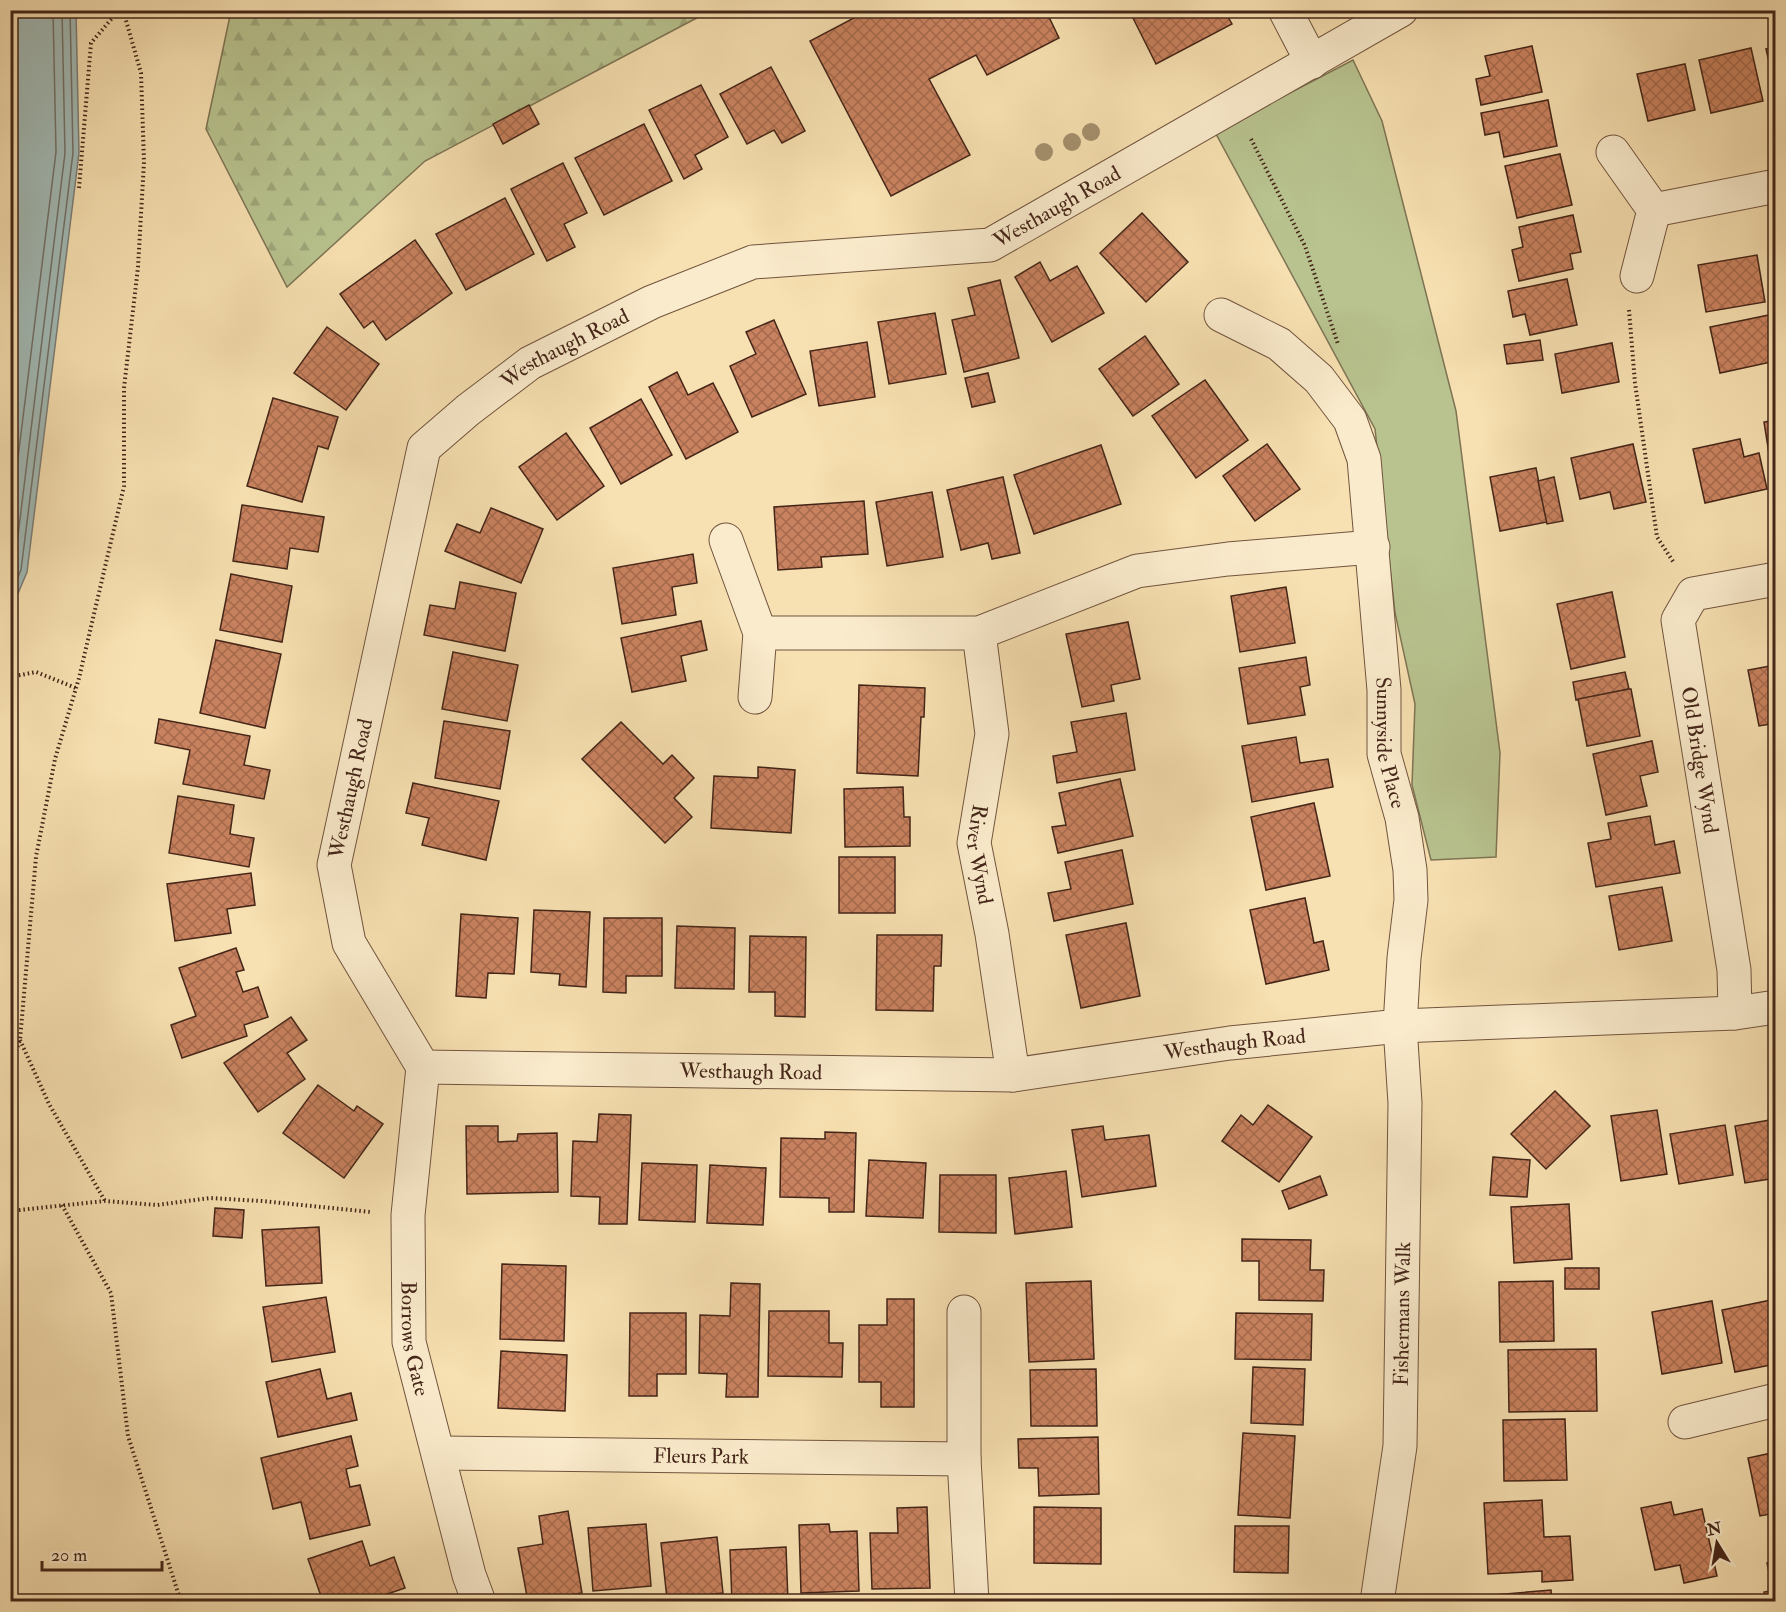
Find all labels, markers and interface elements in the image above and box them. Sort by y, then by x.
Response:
street label: Westhaugh Road [988,160,1126,255]
street label: Westhaugh Road [495,302,634,395]
street label: Sunnyside Place [1369,676,1412,812]
street label: Old Bridge Wynd [1675,685,1725,836]
street label: Westhaugh Road [323,716,379,862]
street label: River Wynd [960,802,999,908]
street label: Westhaugh Road [1161,1022,1308,1067]
street label: Westhaugh Road [679,1057,823,1086]
street label: Fishermans Walk [1388,1242,1417,1386]
street label: Borrows Gate [395,1281,435,1399]
street label: Fleurs Park [653,1442,749,1471]
north arrow [1687,1513,1747,1573]
text: N [1704,1518,1724,1541]
scale bar [42,1534,162,1572]
text: 20 m [51,1544,87,1567]

